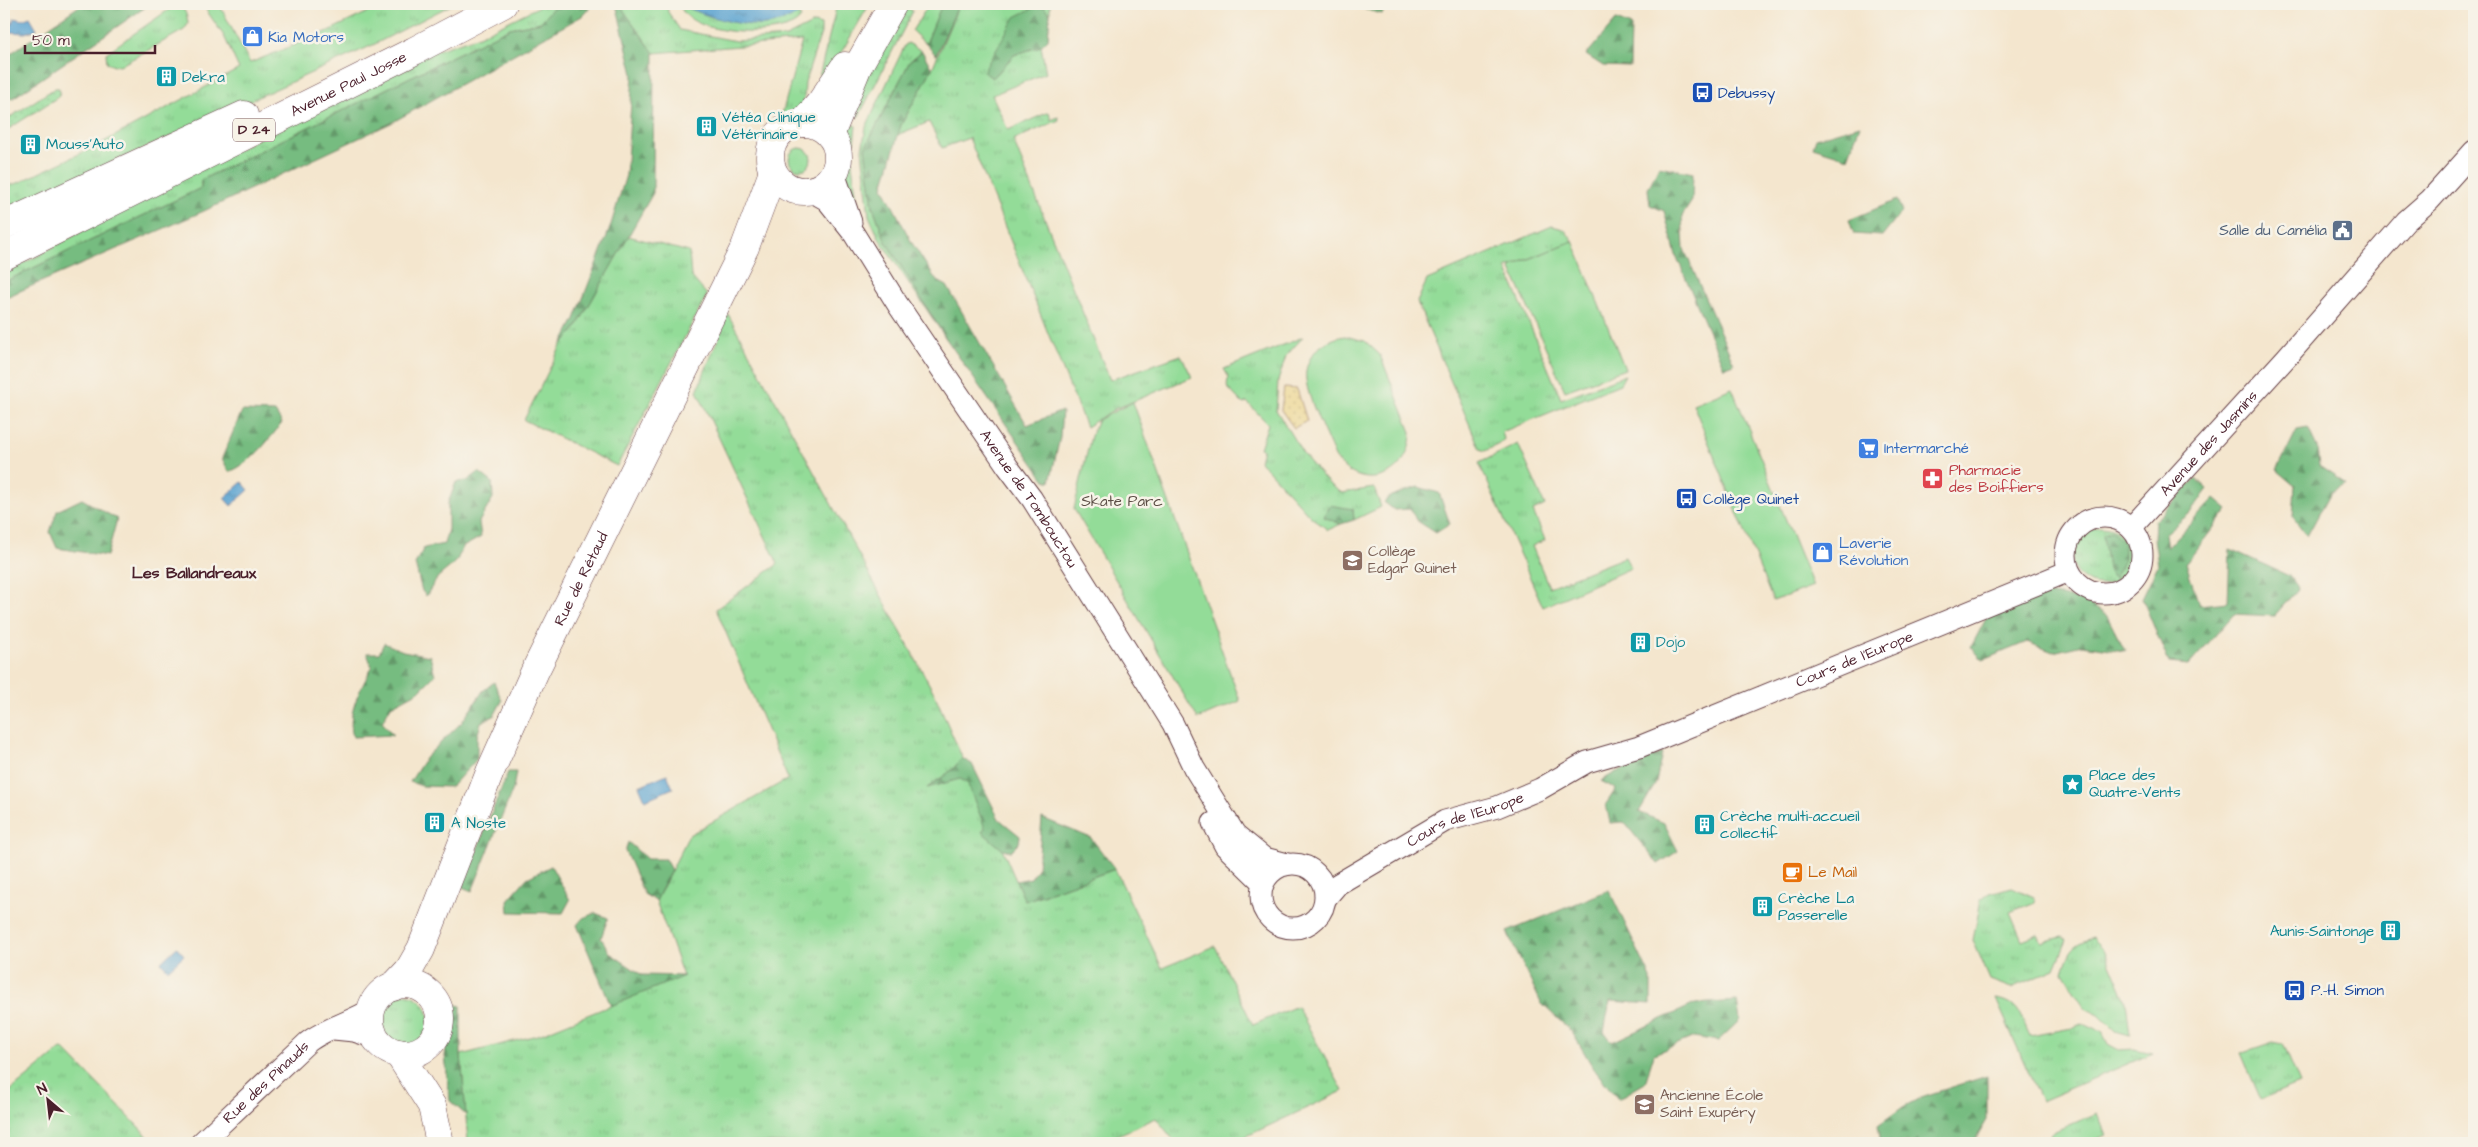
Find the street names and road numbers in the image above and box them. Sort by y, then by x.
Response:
street label: Avenue Paul Josse [287,46,410,122]
road number: D 24 [233,118,275,142]
street label: Avenue des Jasmins [2155,385,2262,500]
street label: Avenue de Tombouctou [975,425,1083,572]
street label: Rue de Rétaud [549,528,613,629]
street label: Cours de l'Europe [1793,626,1916,692]
street label: Cours de l'Europe [1403,787,1527,852]
street label: Rue des Pinauds [218,1036,314,1128]

